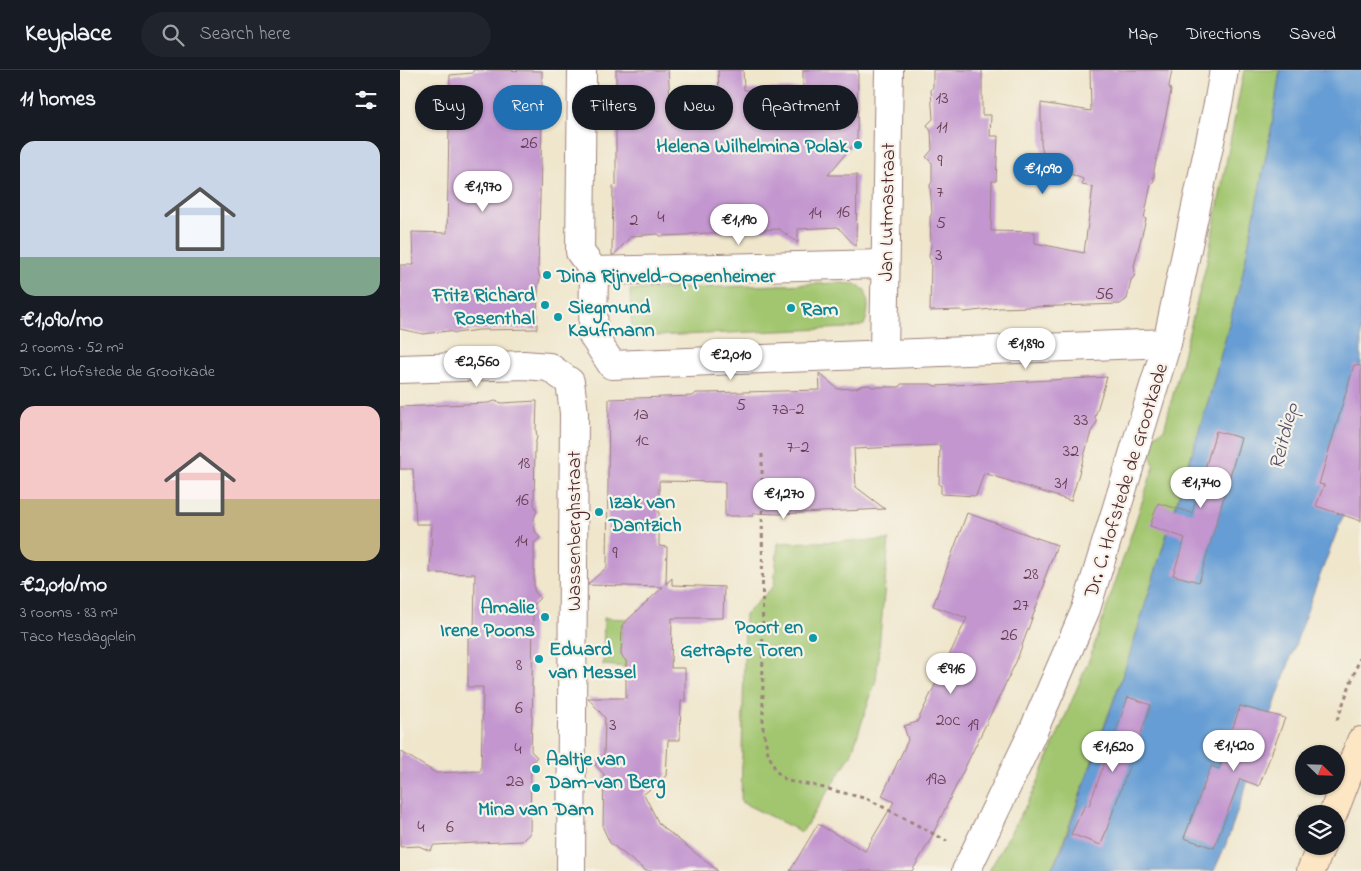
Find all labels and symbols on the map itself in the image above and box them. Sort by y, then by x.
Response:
house number: 13 [935,86,949,112]
house number: 11 [936,115,948,141]
house number: 26 [521,131,538,157]
place label: Helena Wilhelmina Polak [656,133,849,162]
marker: Helena Wilhelmina Polak [852,139,864,151]
street label: Jan Lutmastraat [873,142,904,282]
house number: 9 [937,149,943,175]
pin: €1,090 [1002,152,1084,195]
pin: €1,970 [442,170,524,213]
house number: 7 [936,180,944,206]
house number: 16 [836,200,850,226]
house number: 14 [808,201,822,227]
pin: €1,190 [698,204,780,246]
house number: 4 [657,205,665,231]
house number: 2 [630,208,639,234]
house number: 5 [936,211,946,237]
house number: 3 [935,243,943,269]
place label: Dina Rijnveld-Oppenheimer [556,263,776,292]
marker: Dina Rijnveld-Oppenheimer [541,269,553,281]
place label: Fritz Richard Rosenthal [431,282,536,334]
house number: 56 [1095,282,1113,308]
place label: Siegmund Kaufmann [568,294,655,346]
place label: Ram [801,296,839,325]
marker: Fritz Richard Rosenthal [539,299,551,311]
marker: Ram [785,302,797,314]
marker: Siegmund Kaufmann [552,311,564,323]
pin: €1,890 [985,328,1067,370]
pin: €2,010 [690,338,772,381]
pin: €2,560 [436,346,518,388]
street label: Dr. C. Hofstede de Grootkade [1078,360,1177,602]
house number: 5 [736,393,746,419]
house number: 7a-2 [772,397,804,423]
water label: Reitdiep [1262,399,1308,473]
house number: 1a [633,402,649,428]
house number: 33 [1074,408,1088,434]
house number: 1c [635,428,649,454]
house number: 7-2 [786,435,810,461]
house number: 32 [1063,439,1079,465]
house number: 18 [518,451,530,477]
street label: Wassenberghstraat [561,451,591,611]
pin: €1,740 [1160,466,1242,509]
house number: 31 [1054,471,1068,497]
pin: €1,270 [743,478,825,520]
house number: 16 [515,488,529,514]
place label: Izak van Dantzich [608,489,681,541]
marker: Izak van Dantzich [593,506,605,518]
house number: 14 [514,529,528,555]
house number: 9 [612,541,618,567]
house number: 28 [1023,562,1039,588]
house number: 27 [1013,593,1030,619]
place label: Amalie Irene Poons [440,594,536,646]
marker: Amalie Irene Poons [539,611,551,623]
place label: Poort en Getrapte Toren [680,614,803,666]
house number: 26 [1001,623,1018,649]
marker: Poort en Getrapte Toren [807,632,819,644]
place label: Eduard van Messel [548,636,636,688]
pin: €916 [921,652,981,695]
house number: 8 [516,653,523,679]
marker: Eduard van Messel [533,653,545,665]
house number: 6 [515,696,523,722]
house number: 20c [936,708,960,734]
house number: 3 [609,713,617,739]
house number: 19 [967,713,979,739]
pin: €1,620 [1072,730,1154,773]
pin: €1,420 [1193,730,1275,772]
house number: 4 [514,737,522,763]
north arrow [1295,745,1345,795]
place label: Aaltje van Dam-van Berg [545,746,666,799]
marker: Aaltje van Dam-van Berg [530,763,542,775]
house number: 19a [926,767,946,793]
house number: 2a [506,769,524,795]
marker: Mina van Dam [530,782,542,794]
place label: Mina van Dam [478,796,594,825]
house number: 4 [417,815,425,841]
house number: 6 [446,815,454,841]

